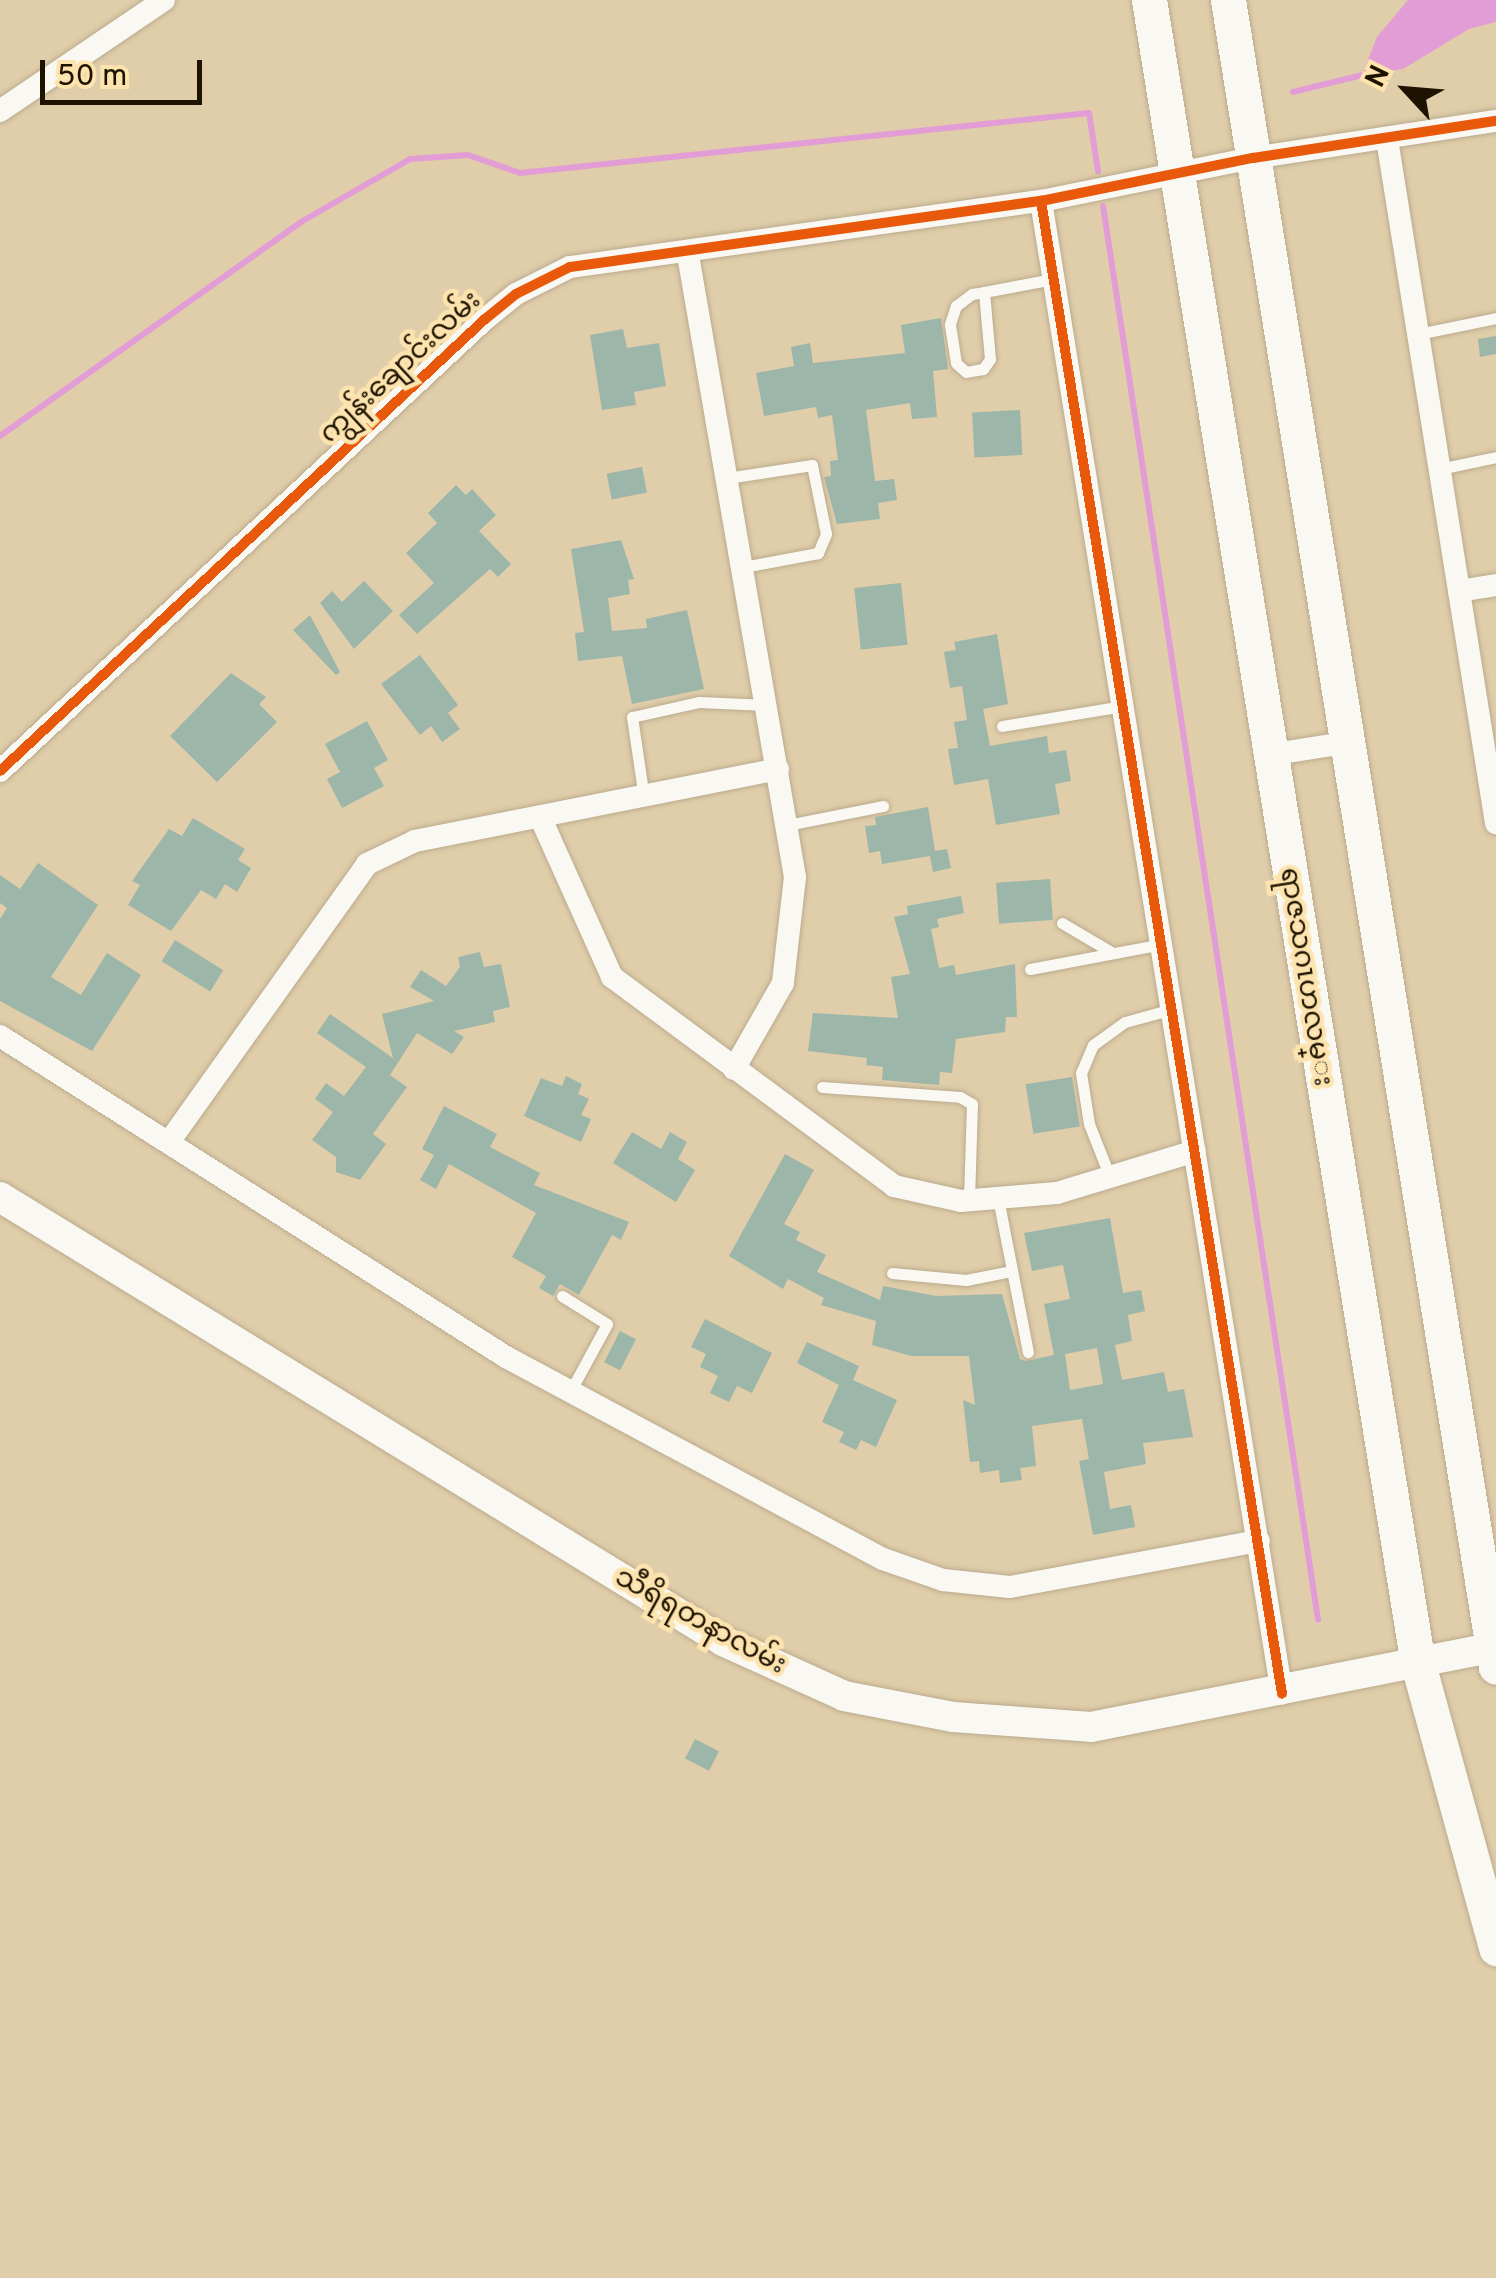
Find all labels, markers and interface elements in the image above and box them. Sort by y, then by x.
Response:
scale bar [45,40,208,102]
north arrow [1356,40,1456,140]
text: 50 m [57,59,127,96]
text: N [1358,60,1400,94]
street label: ကျွန်းချောင်းလမ်း [313,285,489,451]
street label: ရာဇသဂၤဟလမ္း [1271,865,1339,1089]
street label: သီရိရတနာလမ်း [609,1561,791,1683]

